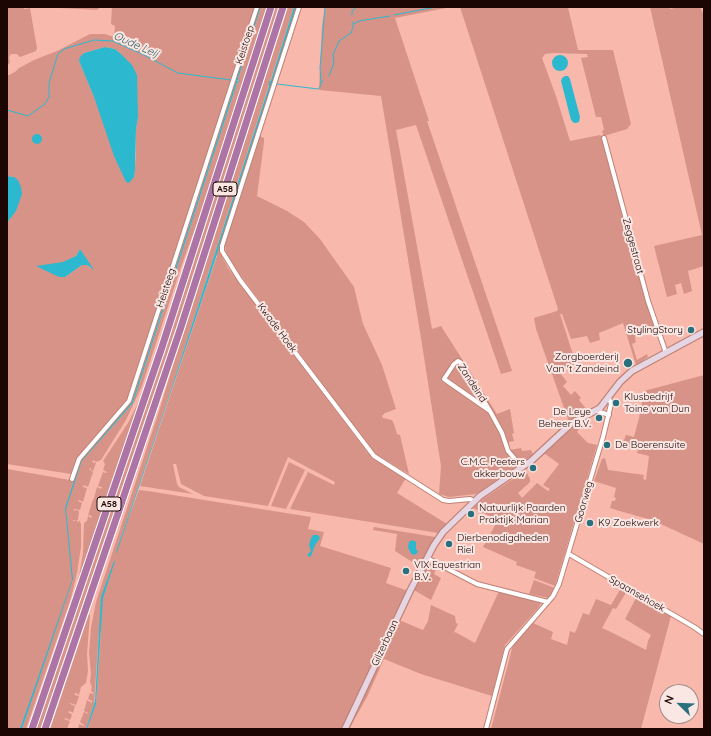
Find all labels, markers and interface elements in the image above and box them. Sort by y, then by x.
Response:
street label: Keistoep [233,24,257,66]
water label: Oude Leij [111,29,161,61]
road number: A58 [213,182,237,196]
street label: Zeggestraat [620,217,646,275]
street label: Heisteeg [154,267,178,309]
street label: Kwade Hoek [254,301,300,355]
place label: StylingStory [627,324,683,336]
marker: StylingStory [686,325,696,335]
place label: Zorgboerderij Van 't Zandeind [546,351,619,374]
marker: Zorgboerderij Van 't Zandeind [622,357,634,369]
street label: Zandeind [455,361,489,405]
place label: Klusbedrijf Toine van Dun [624,391,690,414]
marker: Klusbedrijf Toine van Dun [611,398,621,408]
place label: De Leye Beheer B.V. [539,406,591,430]
marker: De Leye Beheer B.V. [594,413,604,423]
place label: De Boerensuite [615,439,685,451]
marker: De Boerensuite [602,440,612,450]
place label: C.M.C. Peeters akkerbouw [461,456,525,480]
marker: C.M.C. Peeters akkerbouw [528,463,538,473]
street label: Goorweg [572,480,596,524]
road number: A58 [97,497,121,511]
place label: Natuurlijk Paarden Praktijk Marian [479,502,565,526]
marker: Natuurlijk Paarden Praktijk Marian [466,509,476,519]
place label: K9 Zoekwerk [598,517,659,529]
marker: K9 Zoekwerk [585,518,595,528]
place label: Dierbenodigdheden Riel [457,532,548,556]
marker: Dierbenodigdheden Riel [444,539,454,549]
place label: VIX Equestrian B.V. [414,559,481,582]
marker: VIX Equestrian B.V. [401,566,411,576]
street label: Spaansehoek [607,573,667,615]
street label: Gilzerbaan [369,618,401,668]
north arrow [659,684,699,724]
text: N [661,693,677,706]

